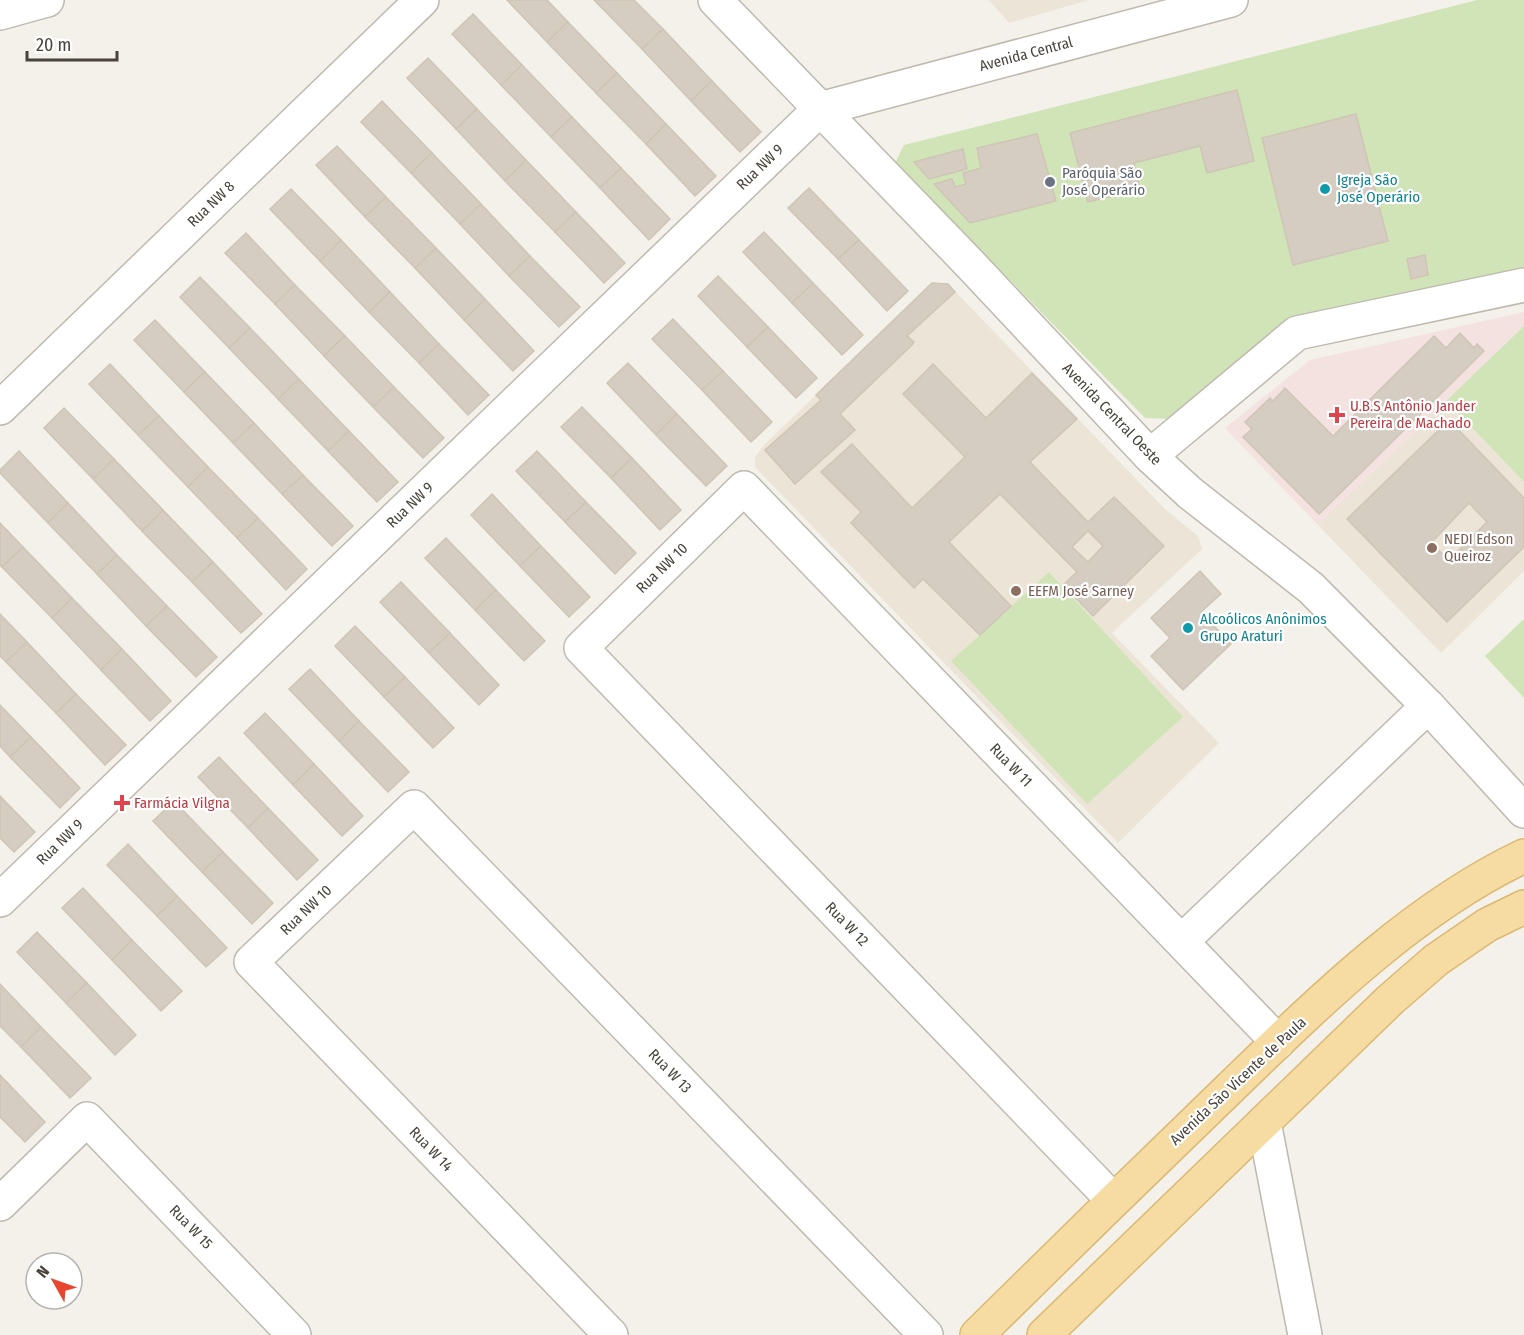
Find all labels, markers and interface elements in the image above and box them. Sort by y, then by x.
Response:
scale bar [27,24,117,62]
street label: Avenida Central [977,33,1075,75]
text: 20 m [36,34,71,56]
street label: Rua NW 9 [733,140,787,194]
place label: Paróquia São José Operário [1062,164,1145,199]
place label: Igreja São José Operário [1337,171,1420,206]
marker: Paróquia São José Operário [1043,175,1057,189]
street label: Rua NW 8 [184,177,238,231]
marker: Igreja São José Operário [1318,182,1332,196]
street label: Avenida Central Oeste [1059,359,1165,469]
place label: U.B.S Antônio Jander Pereira de Machado [1350,397,1476,432]
marker: U.B.S Antônio Jander Pereira de Machado [1328,406,1346,424]
street label: Rua NW 9 [383,478,437,532]
place label: NEDI Edson Queiroz [1444,530,1513,565]
street label: Rua NW 10 [633,539,691,597]
marker: NEDI Edson Queiroz [1425,541,1439,555]
place label: EEFM José Sarney [1028,582,1134,600]
marker: EEFM José Sarney [1009,584,1023,598]
place label: Alcoólicos Anônimos Grupo Araturi [1200,610,1327,645]
marker: Alcoólicos Anônimos Grupo Araturi [1181,621,1195,635]
street label: Rua W 11 [986,740,1036,790]
place label: Farmácia Vilgna [134,794,230,812]
marker: Farmácia Vilgna [115,796,129,810]
street label: Rua NW 9 [33,815,87,869]
street label: Rua NW 10 [277,881,335,939]
street label: Rua W 12 [822,898,873,950]
street label: Avenida São Vicente de Paula [1166,1013,1310,1149]
street label: Rua W 13 [645,1045,695,1097]
street label: Rua W 14 [406,1123,456,1175]
street label: Rua W 15 [166,1201,216,1253]
north arrow [24,1251,84,1311]
text: N [33,1262,53,1281]

